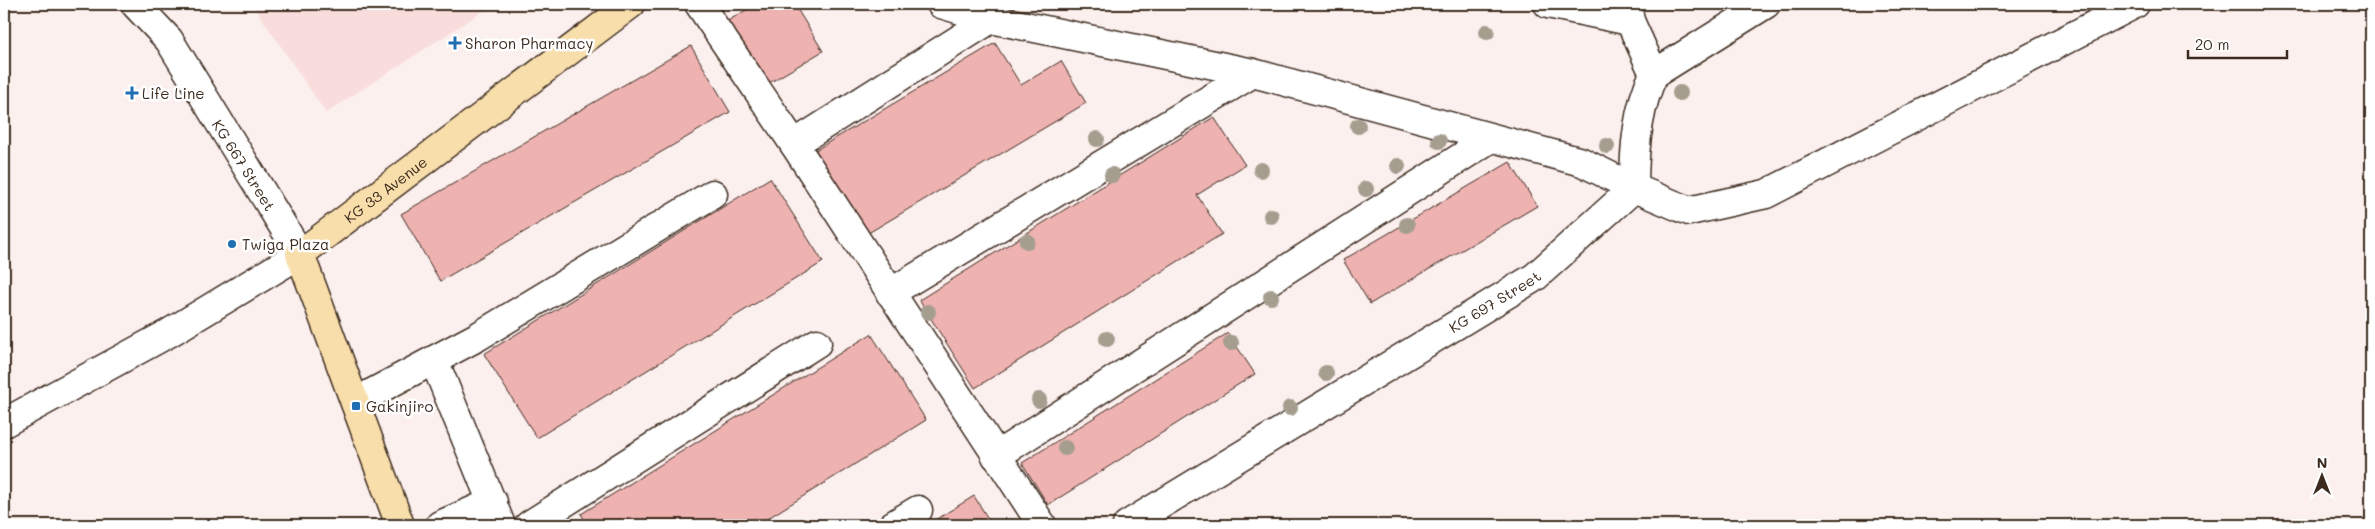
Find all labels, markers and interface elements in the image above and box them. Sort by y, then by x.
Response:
scale bar [2188,28,2286,60]
place label: Sharon Pharmacy [465,33,593,53]
text: 20 m [2195,34,2229,54]
marker: Sharon Pharmacy [449,37,461,49]
place label: Life Line [142,83,204,103]
marker: Life Line [126,87,138,99]
street label: KG 667 Street [208,116,280,214]
street label: KG 33 Avenue [340,151,431,227]
place label: Twiga Plaza [242,234,329,254]
marker: Twiga Plaza [226,238,238,250]
street label: KG 697 Street [1445,267,1545,337]
place label: Gakinjiro [366,396,433,416]
marker: Gakinjiro [350,400,362,412]
north arrow [2298,452,2348,502]
text: N [2317,453,2327,472]

